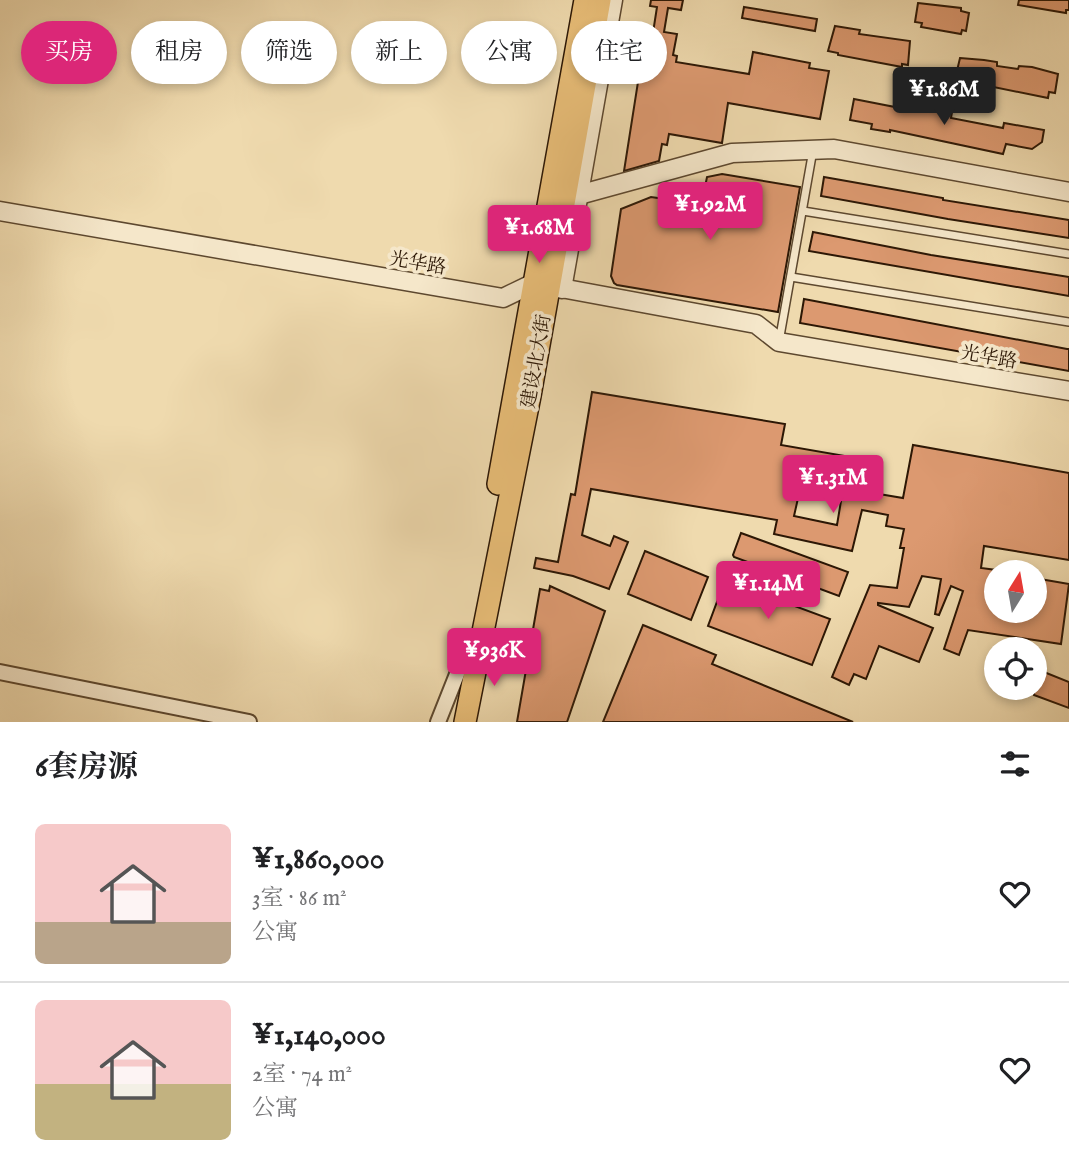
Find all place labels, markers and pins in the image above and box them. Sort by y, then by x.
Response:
pin: ¥1.86M [887,68,1001,127]
pin: ¥1.92M [653,182,767,242]
pin: ¥1.68M [482,205,596,265]
pin: ¥1.31M [776,456,890,515]
pin: ¥1.14M [711,562,825,621]
pin: ¥936K [445,628,543,688]

